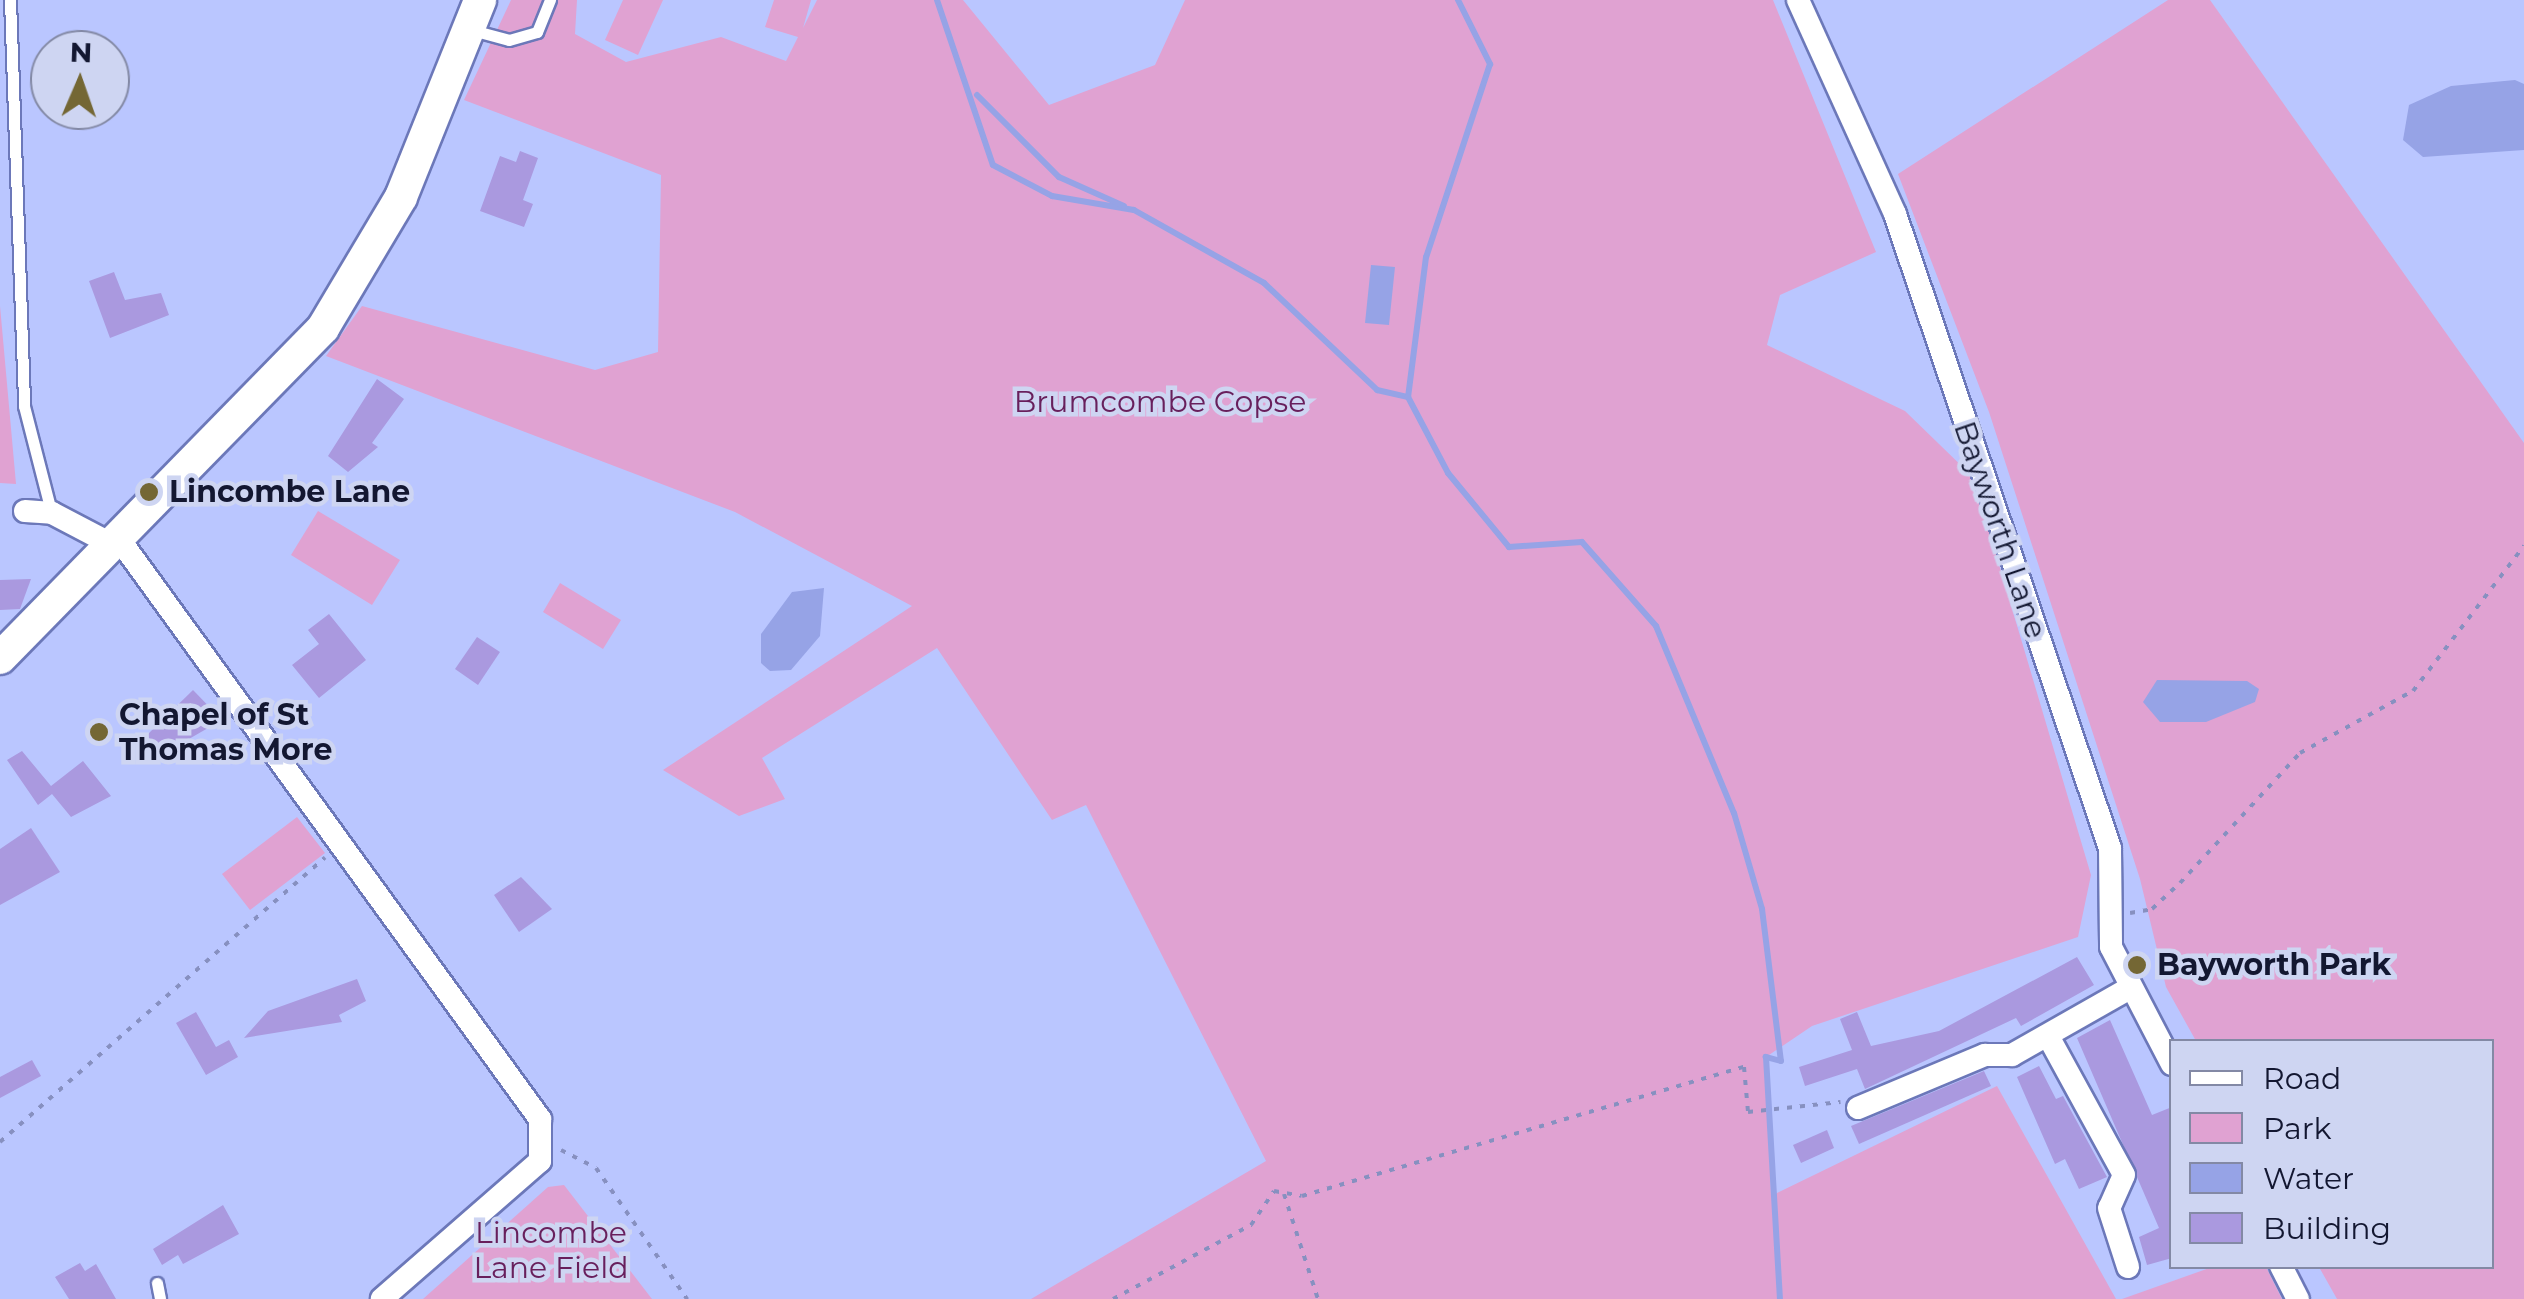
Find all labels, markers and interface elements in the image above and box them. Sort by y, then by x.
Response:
north arrow [30,30,130,130]
text: N [69,35,93,69]
park label: Brumcombe Copse [1014,384,1306,420]
street label: Bayworth Lane [1946,417,2054,643]
place label: Lincombe Lane [169,474,410,510]
marker: Lincombe Lane [138,481,160,503]
place label: Chapel of St Thomas More [119,697,332,768]
marker: Chapel of St Thomas More [88,721,110,743]
place label: Bayworth Park [2157,947,2391,983]
marker: Bayworth Park [2126,954,2148,976]
legend [2169,1039,2494,1269]
text: Road [2263,1060,2341,1097]
text: Park [2263,1110,2332,1147]
text: Water [2263,1160,2354,1197]
text: Building [2263,1210,2391,1247]
park label: Lincombe Lane Field [473,1215,629,1286]

